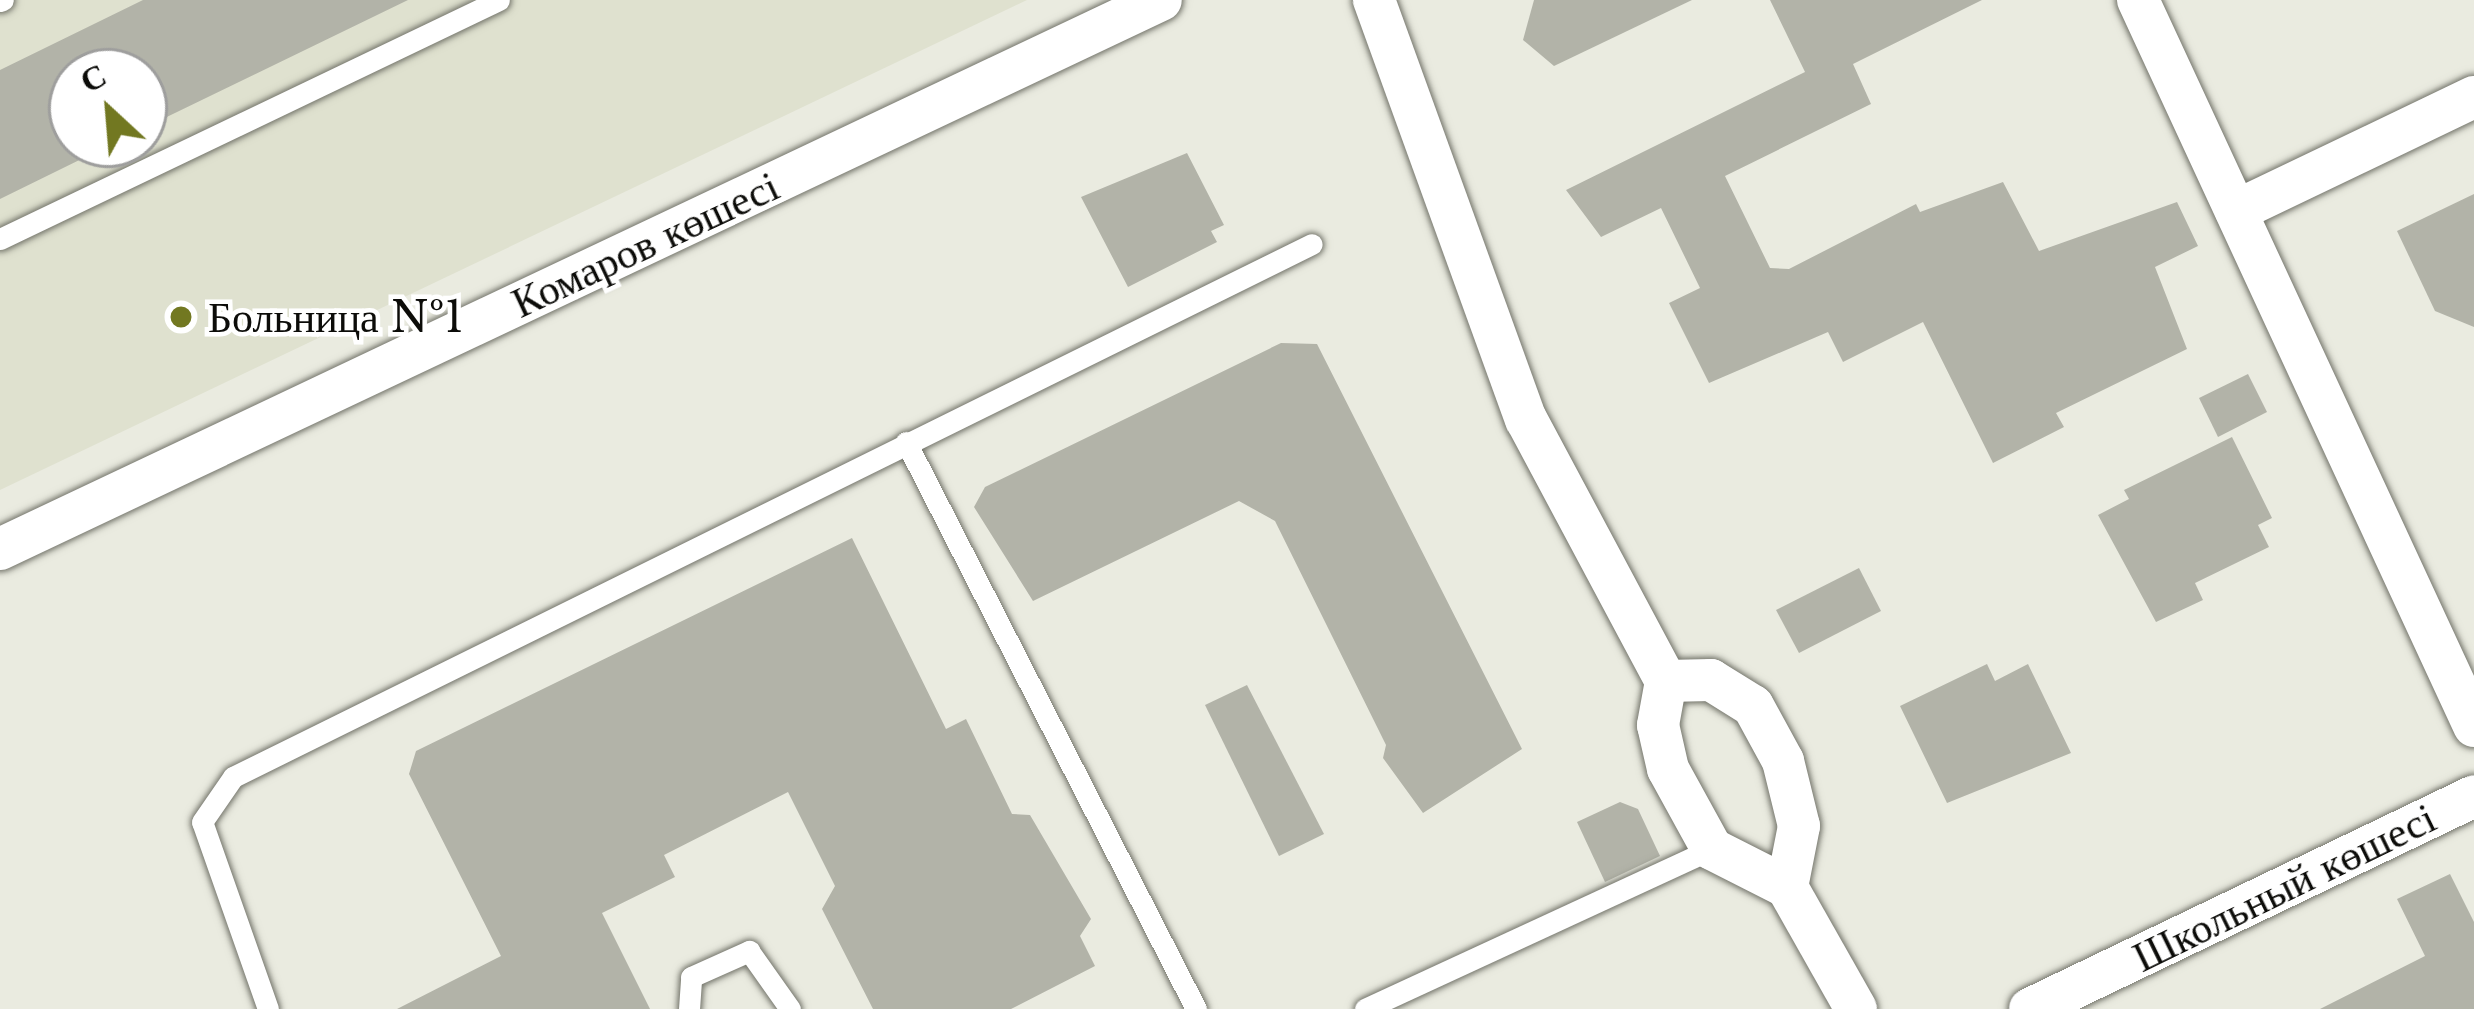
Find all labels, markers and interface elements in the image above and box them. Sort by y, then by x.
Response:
north arrow [48,48,168,168]
text: С [74,54,113,102]
street label: Комаров көшесі [504,160,786,328]
place label: Больница №1 [208,292,464,342]
marker: Больница №1 [165,301,197,333]
street label: Школьный көшесі [2125,792,2443,982]

